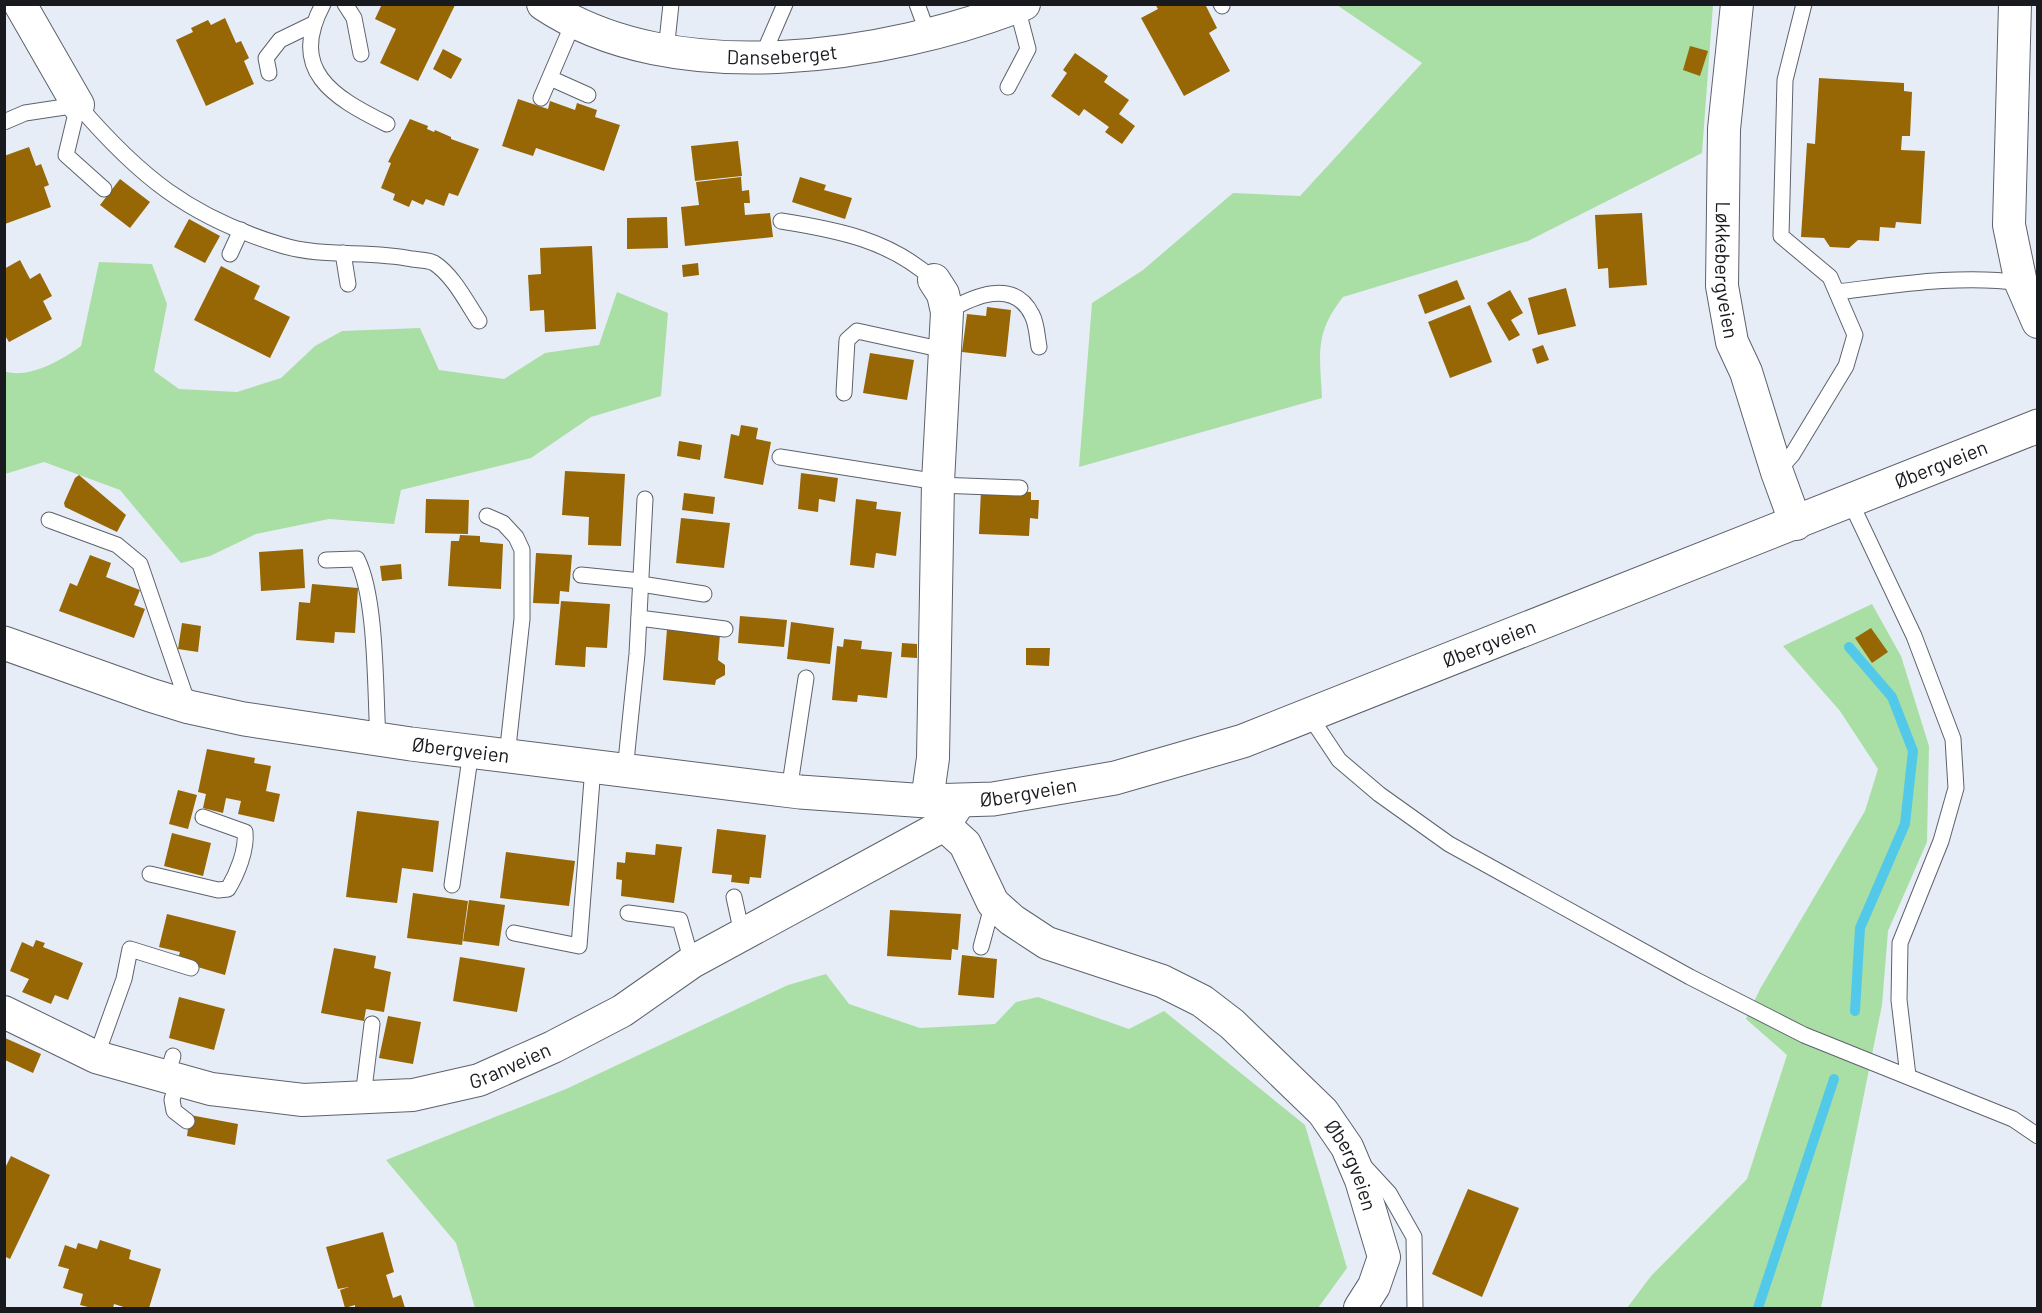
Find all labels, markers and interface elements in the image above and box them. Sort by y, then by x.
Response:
street label: Danseberget [726,39,839,69]
street label: Løkkebergveien [1710,201,1744,340]
street label: Øbergveien [1891,434,1991,493]
street label: Øbergveien [1439,613,1539,672]
street label: Øbergveien [411,731,511,767]
street label: Øbergveien [979,772,1078,810]
street label: Granveien [467,1037,554,1093]
street label: Øbergveien [1321,1114,1382,1213]

